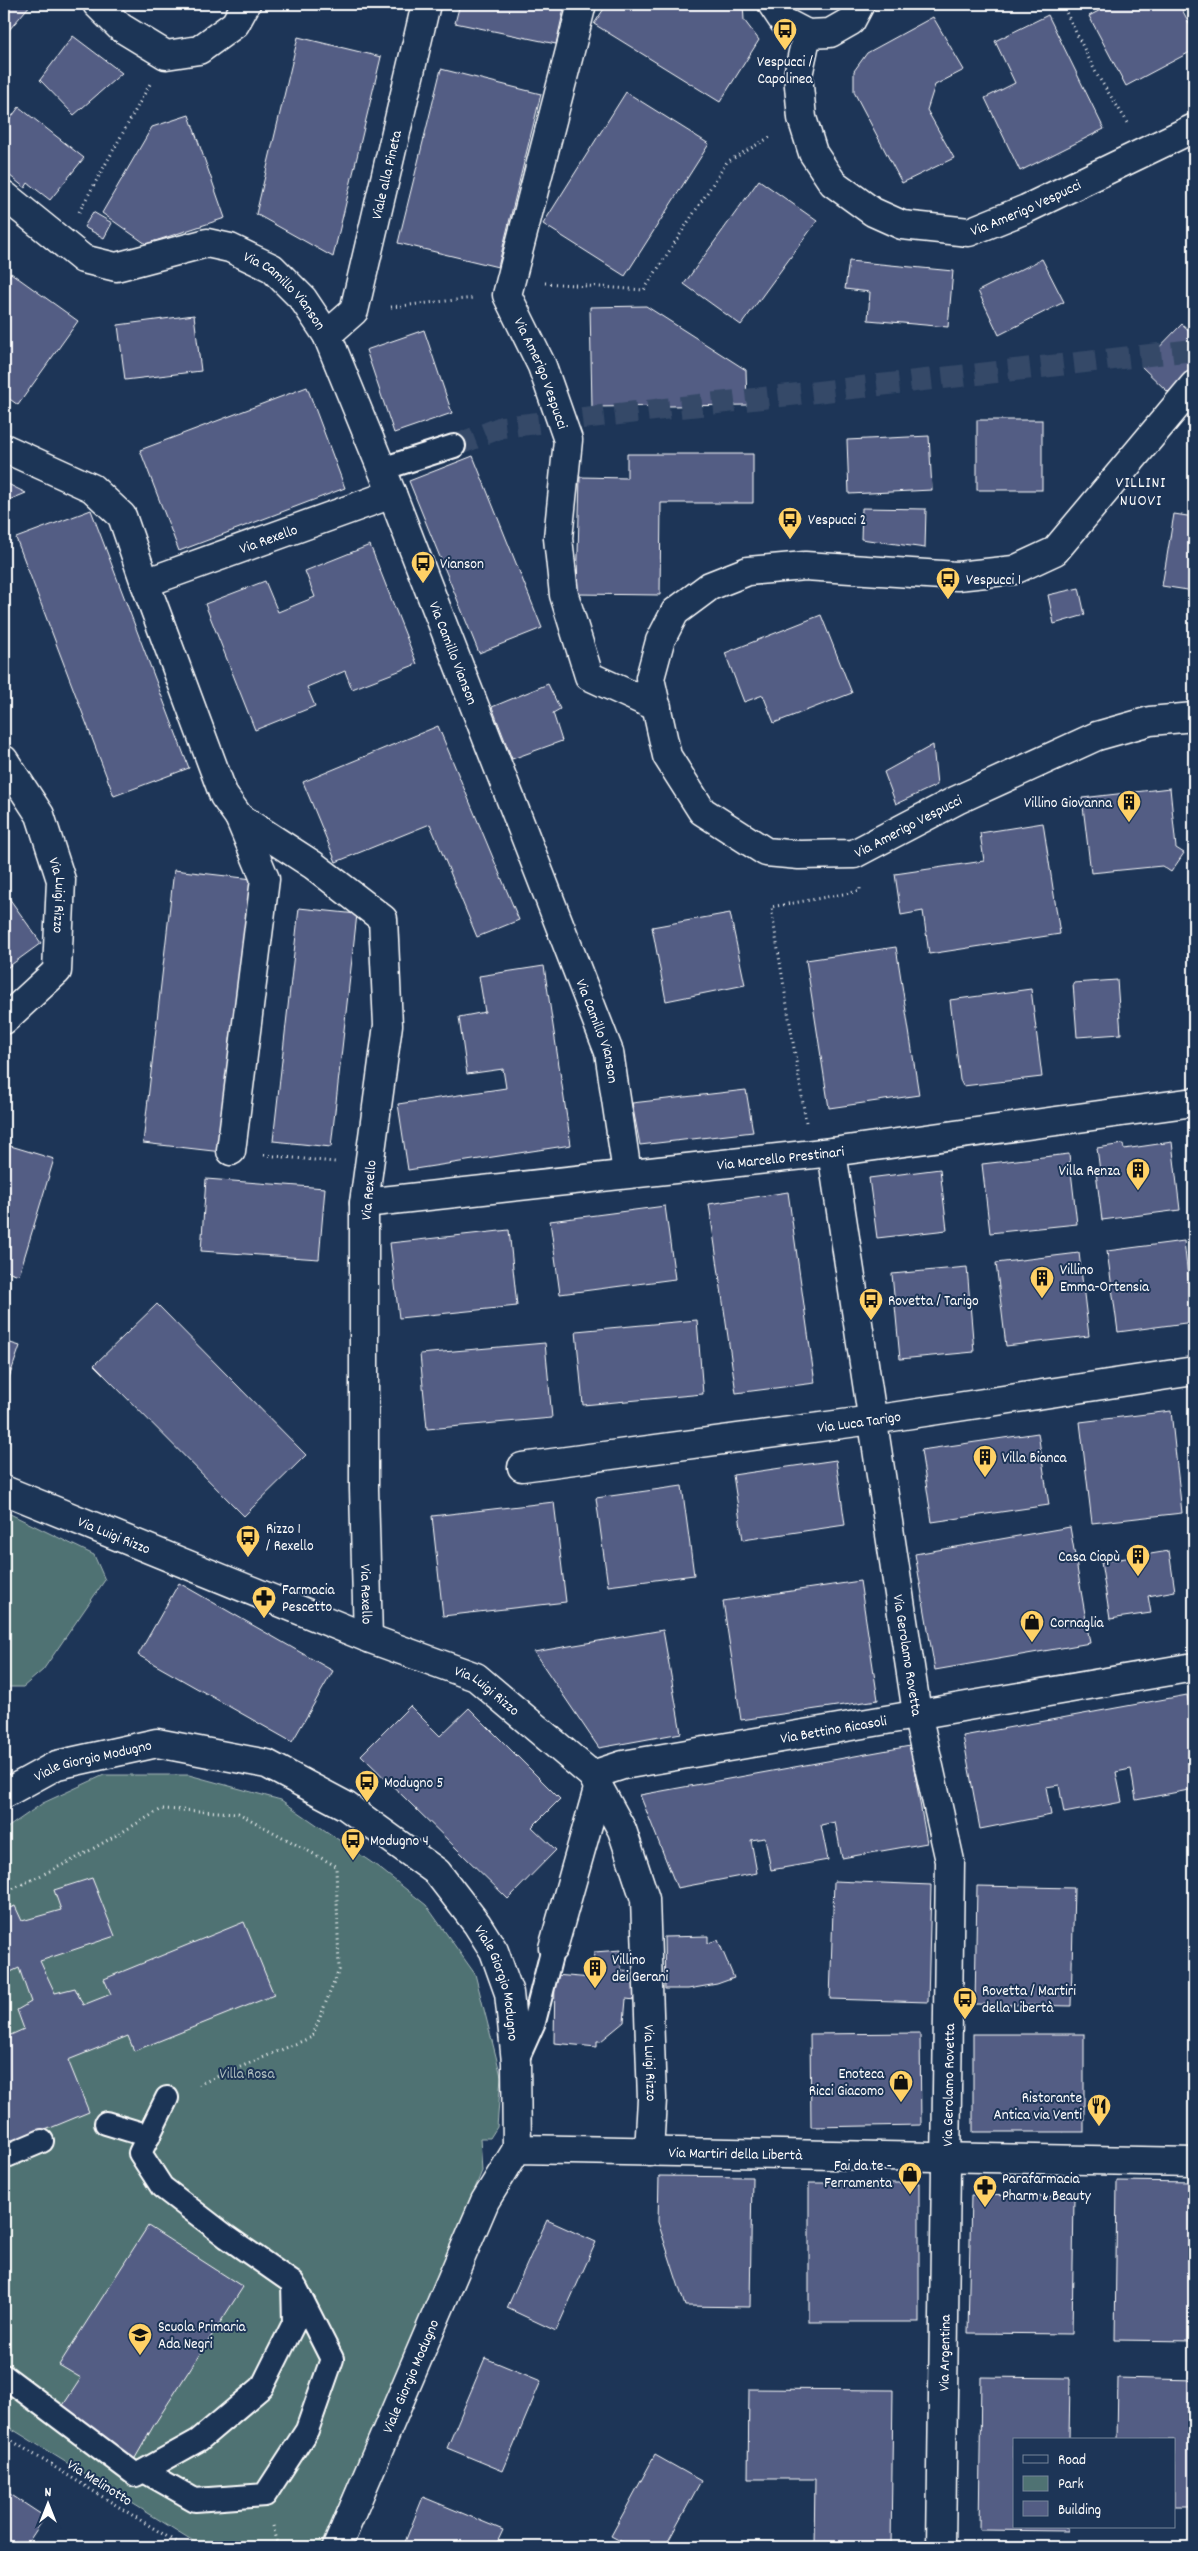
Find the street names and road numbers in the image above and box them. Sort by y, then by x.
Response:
street label: Viale alla Pineta [367,128,409,222]
street label: Via Amerigo Vespucci [968,175,1086,243]
street label: Via Camillo Vianson [239,247,330,335]
street label: Via Amerigo Vespucci [507,314,572,433]
street label: Via Rexello [237,520,301,561]
street label: Via Camillo Vianson [422,599,482,708]
street label: Via Amerigo Vespucci [851,790,966,865]
street label: Via Luigi Rizzo [41,855,70,934]
street label: Via Camillo Vianson [569,976,623,1085]
street label: Via Marcello Prestinari [716,1141,846,1177]
street label: Via Rexello [356,1159,384,1221]
street label: Via Luca Tarigo [816,1407,903,1440]
street label: Via Luigi Rizzo [74,1512,153,1561]
street label: Via Rexello [353,1564,377,1625]
street label: Via Gerolamo Rovetta [886,1593,927,1719]
street label: Via Luigi Rizzo [451,1661,524,1722]
street label: Via Bettino Ricasoli [779,1711,889,1751]
street label: Viale Giorgio Modugno [30,1735,154,1789]
street label: Viale Giorgio Modugno [467,1922,523,2043]
street label: Via Gerolamo Rovetta [938,2022,962,2147]
street label: Via Luigi Rizzo [636,2024,661,2102]
street label: Via Martiri della Libertà [668,2143,803,2167]
street label: Via Argentina [934,2314,958,2391]
street label: Viale Giorgio Modugno [378,2316,446,2437]
street label: Via Melinotto [62,2455,136,2513]

